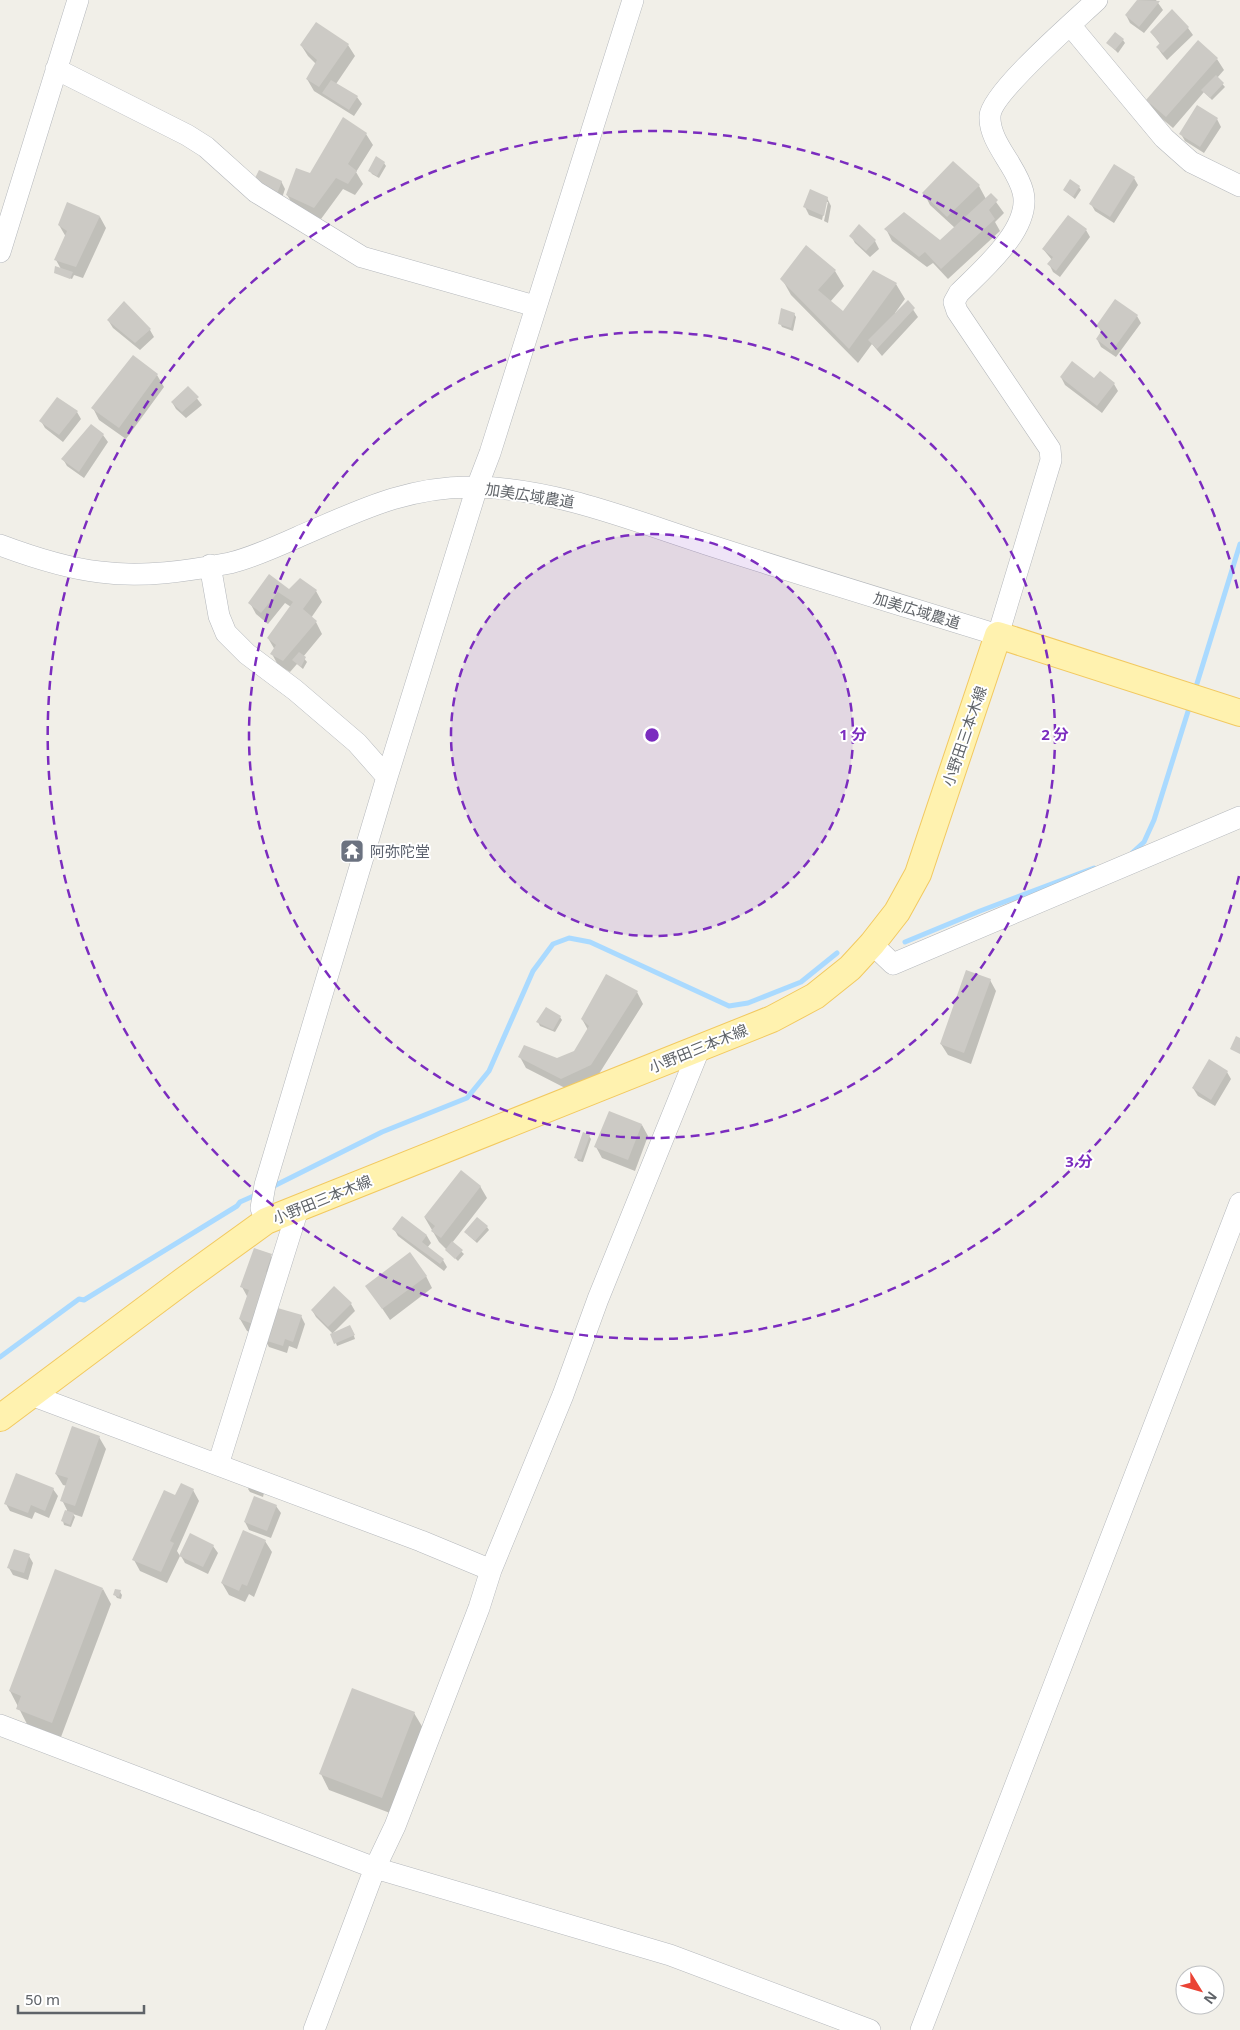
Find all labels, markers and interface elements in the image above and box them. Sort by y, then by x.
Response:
street label: 加美広域農道 [484,478,576,512]
street label: 加美広域農道 [871,587,963,633]
street label: 小野田三本木線 [937,683,991,789]
text: 1 分 [839,724,867,744]
text: 2 分 [1041,724,1069,744]
centre of rings [643,726,661,744]
temple icon: 阿弥陀堂 [339,838,365,864]
place label: 阿弥陀堂 [370,841,430,861]
street label: 小野田三本木線 [646,1019,750,1077]
text: 3 分 [1065,1151,1093,1171]
street label: 小野田三本木線 [270,1170,374,1228]
north arrow [1175,1965,1225,2015]
scale bar [18,1982,144,2014]
text: N [1200,1988,1222,2008]
text: 50 m [25,1989,60,2009]

